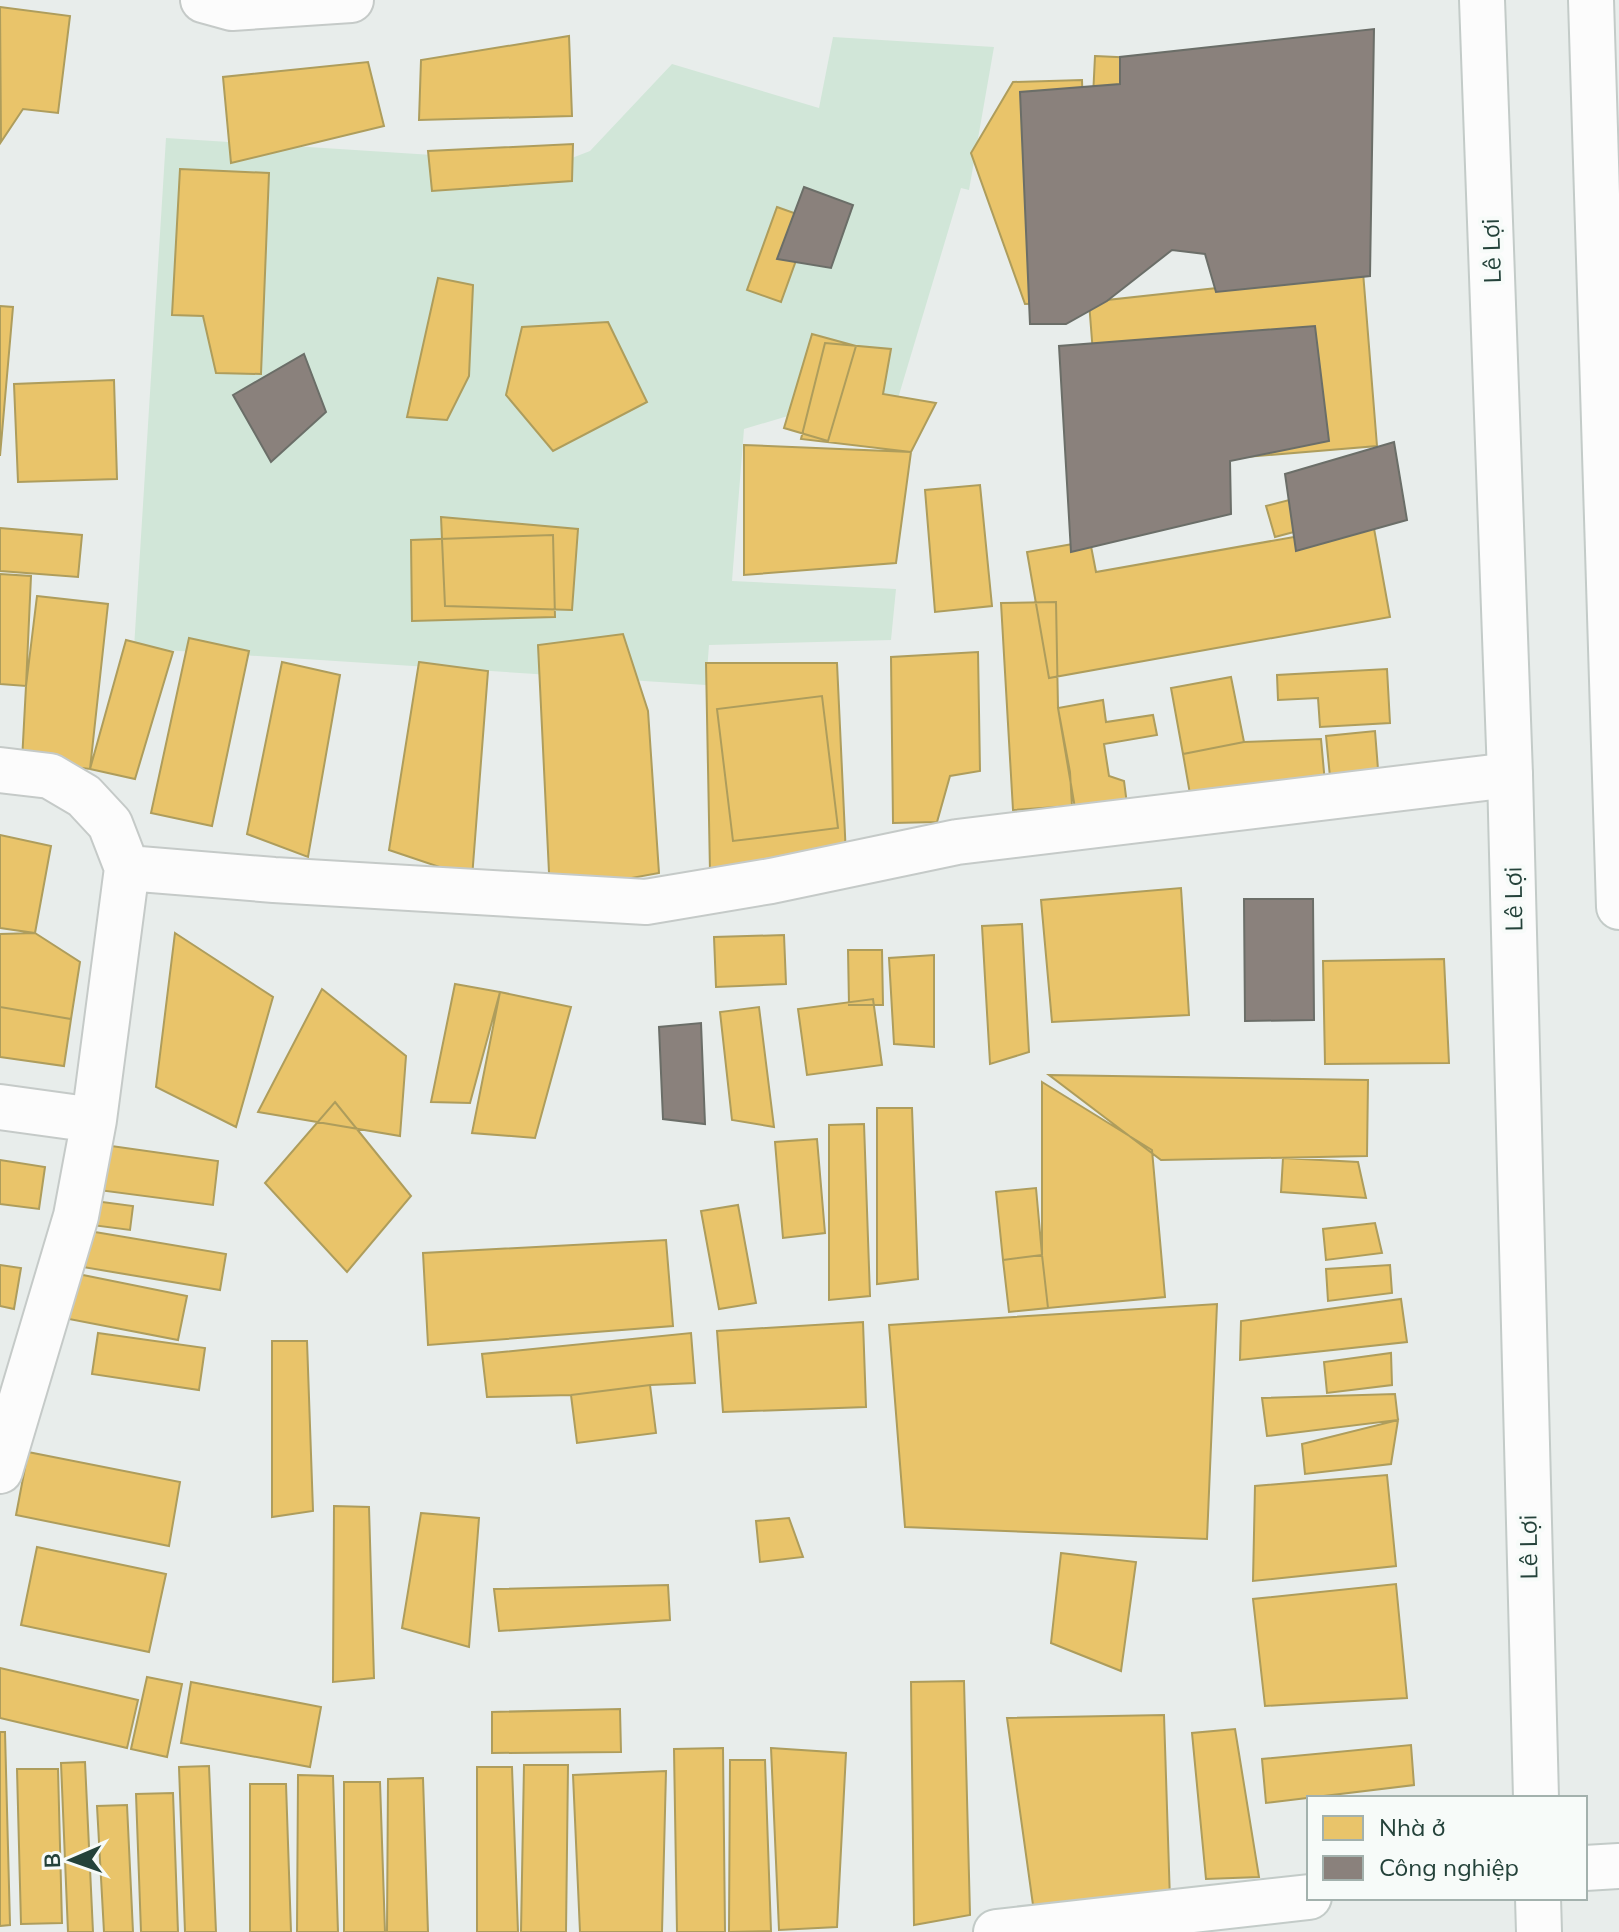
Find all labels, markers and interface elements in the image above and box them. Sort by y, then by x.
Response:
street label: Lê Lợi [1475,218,1507,284]
street label: Lê Lợi [1497,866,1529,932]
street label: Lê Lợi [1512,1514,1544,1580]
legend [1307,1796,1587,1900]
text: Nhà ở [1379,1812,1445,1842]
north arrow [32,1820,112,1900]
text: Công nghiệp [1379,1852,1519,1882]
text: B [38,1853,66,1869]

